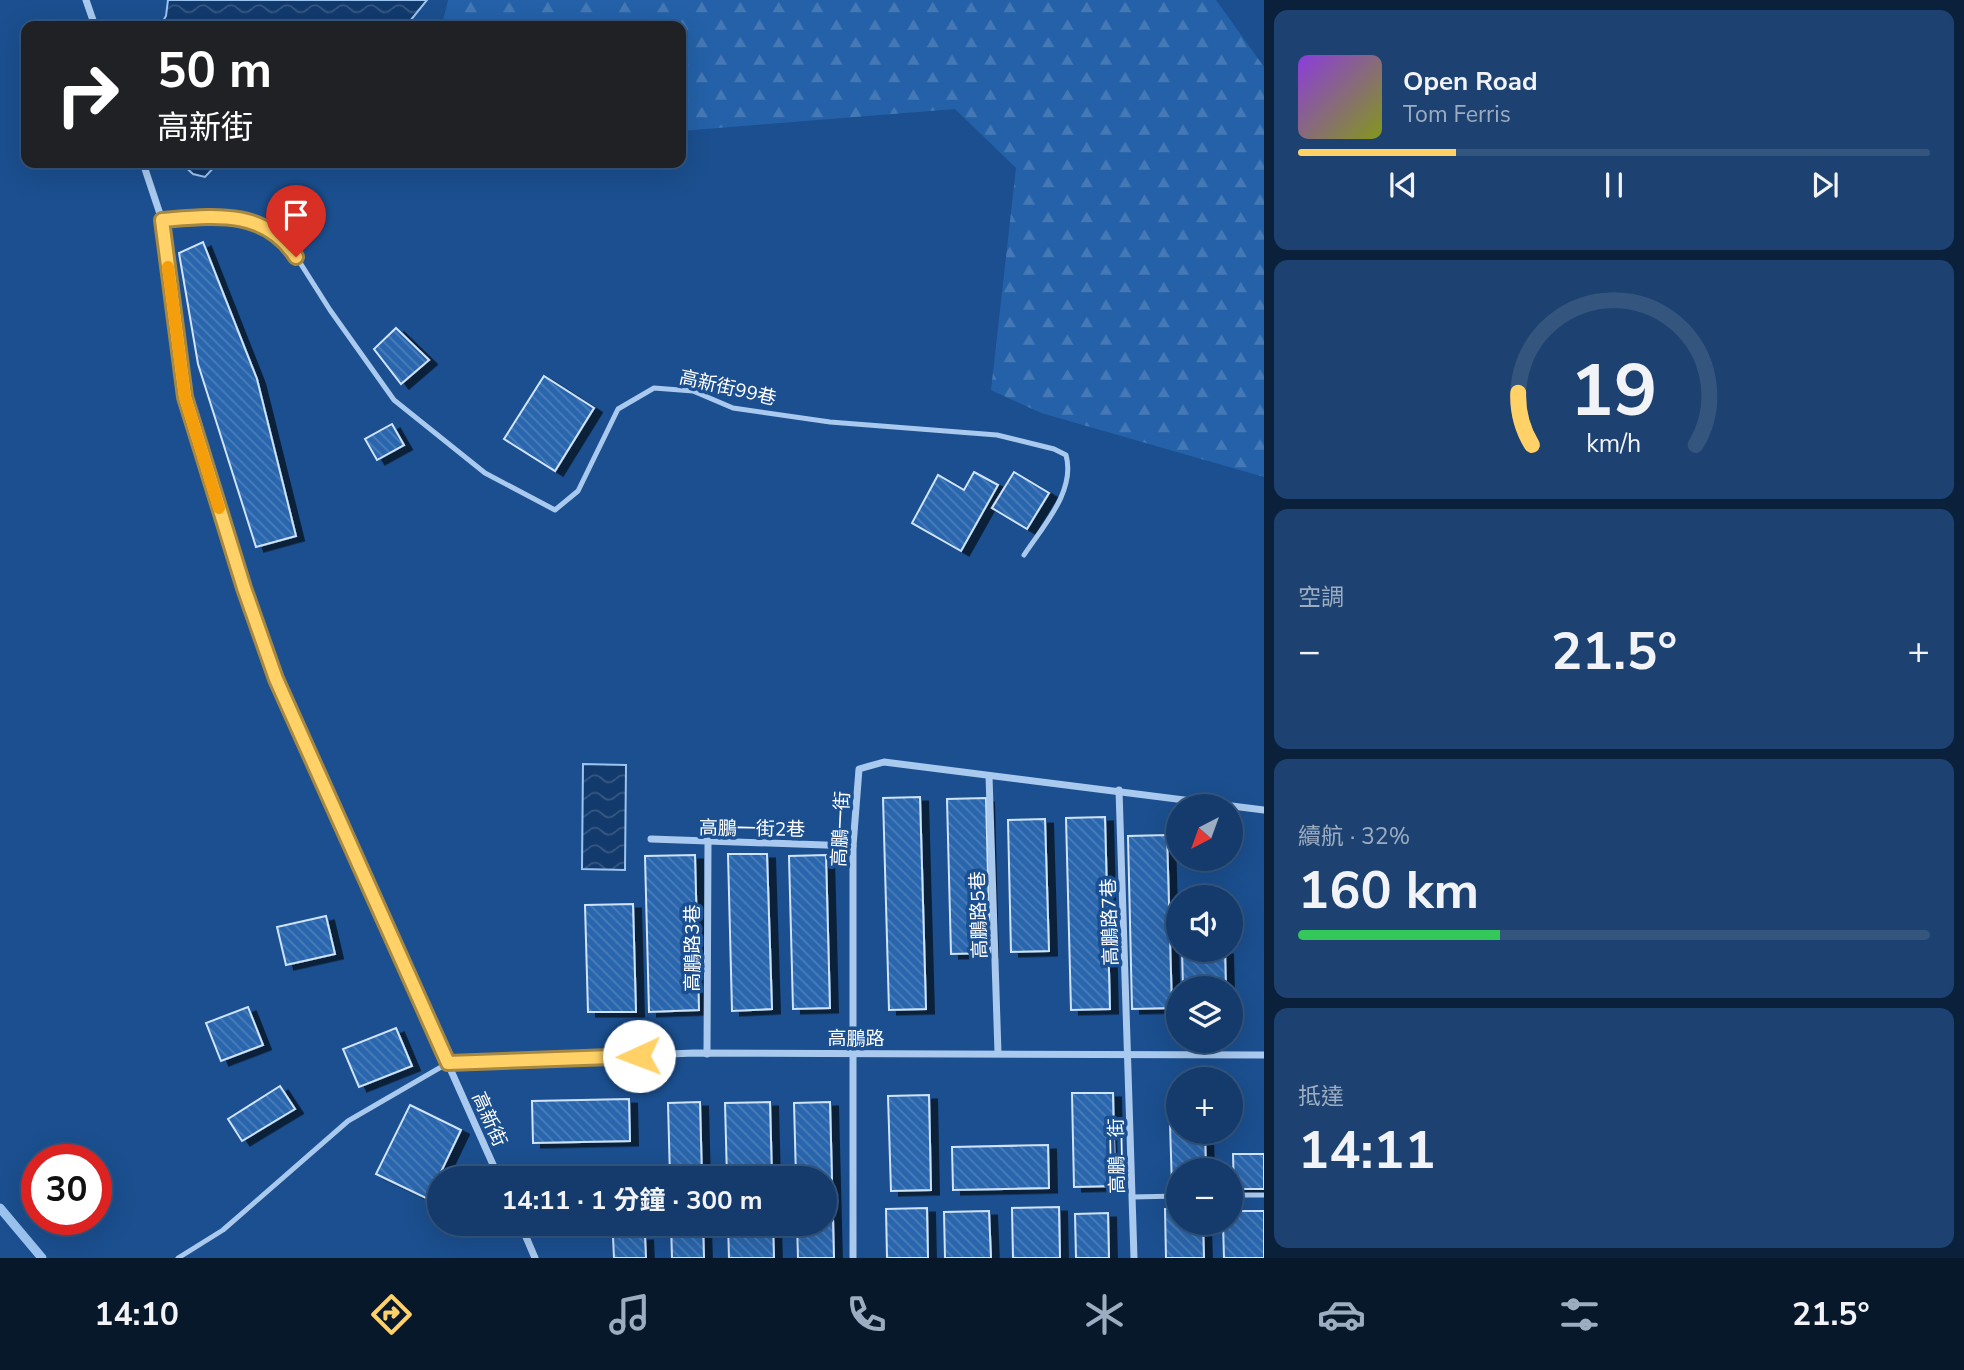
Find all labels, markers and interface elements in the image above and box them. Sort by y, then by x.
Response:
text: 50 m [157,37,272,104]
icon: right [42,49,133,140]
text: Open Road [1403,64,1538,99]
text: Tom Ferris [1403,99,1511,130]
text: 高新街 [157,106,253,149]
icon: previous [1384,166,1422,204]
icon: pause [1595,166,1633,204]
icon: next [1806,166,1844,204]
pin [266,185,326,257]
icon: arrive [277,196,315,234]
text: 19 [1570,342,1658,442]
street label: 高新街99巷 [677,364,779,412]
text: km/h [1586,427,1642,461]
text: 空調 [1298,582,1344,613]
text: 21.5° [1551,616,1677,687]
text: − [1298,626,1321,677]
text: + [1907,626,1930,677]
street label: 高鵬一街 [826,790,856,868]
north arrow [1166,794,1242,872]
map controls [1166,794,1243,1235]
street label: 高鵬一街2巷 [699,815,805,843]
text: 續航 · 32% [1298,821,1410,852]
text: 160 km [1298,855,1479,926]
street label: 高鵬路5巷 [964,871,994,959]
street label: 高鵬路7巷 [1095,878,1125,966]
button: sound [1166,885,1243,962]
street label: 高鵬路3巷 [680,904,706,992]
button: layers [1166,976,1243,1053]
position arrow [602,1019,676,1093]
street label: 高鵬路 [827,1026,885,1052]
button: + [1166,1067,1243,1144]
text: 抵達 [1298,1081,1344,1112]
street label: 高新街 [466,1088,513,1151]
text: 14:11 [1298,1115,1436,1186]
street label: 高鵬二街 [1103,1118,1131,1194]
speed limit sign: 30 [21,1144,112,1235]
button: − [1166,1158,1243,1235]
text: 14:11 · 1 分鐘 · 300 m [501,1183,763,1218]
icon: directions [367,1290,416,1339]
icon: music [605,1290,654,1339]
icon: phone [842,1290,891,1339]
icon: climate [1080,1290,1129,1339]
icon: car [1317,1290,1366,1339]
icon: filters [1555,1290,1604,1339]
text: 14:10 [94,1293,179,1336]
text: 21.5° [1792,1293,1870,1336]

